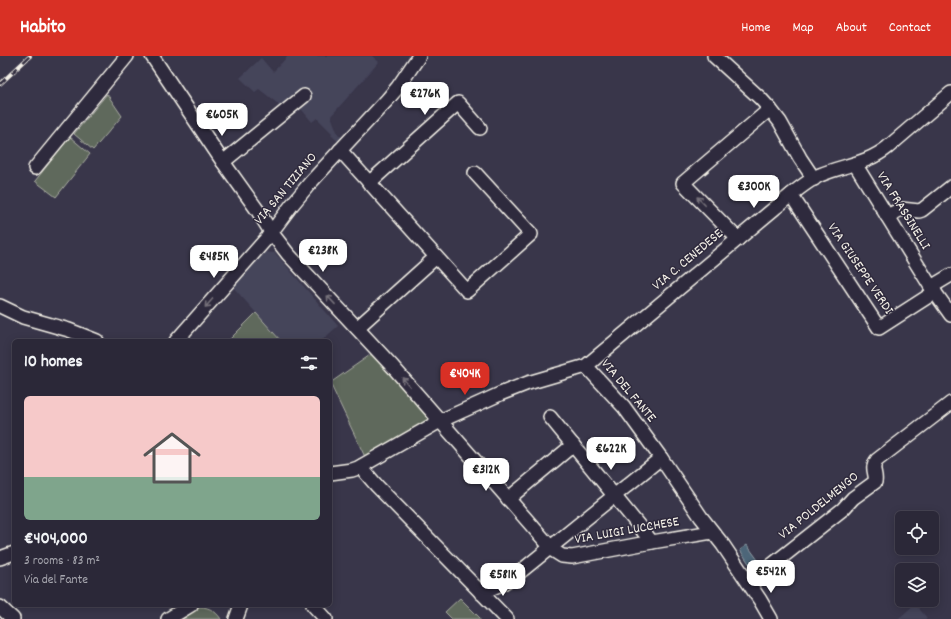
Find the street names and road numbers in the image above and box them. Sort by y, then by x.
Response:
street label: VIA SAN TIZIANO [250,149,322,229]
street label: VIA FRASSINELLI [871,168,935,254]
street label: VIA GIUSEPPE VERDI [822,219,898,319]
street label: VIA C. CENEDESE [648,224,728,296]
street label: VIA DEL FANTE [596,355,661,427]
street label: VIA POLDELMENGO [775,467,863,545]
street label: VIA LUIGI LUCCHESE [573,512,681,550]

